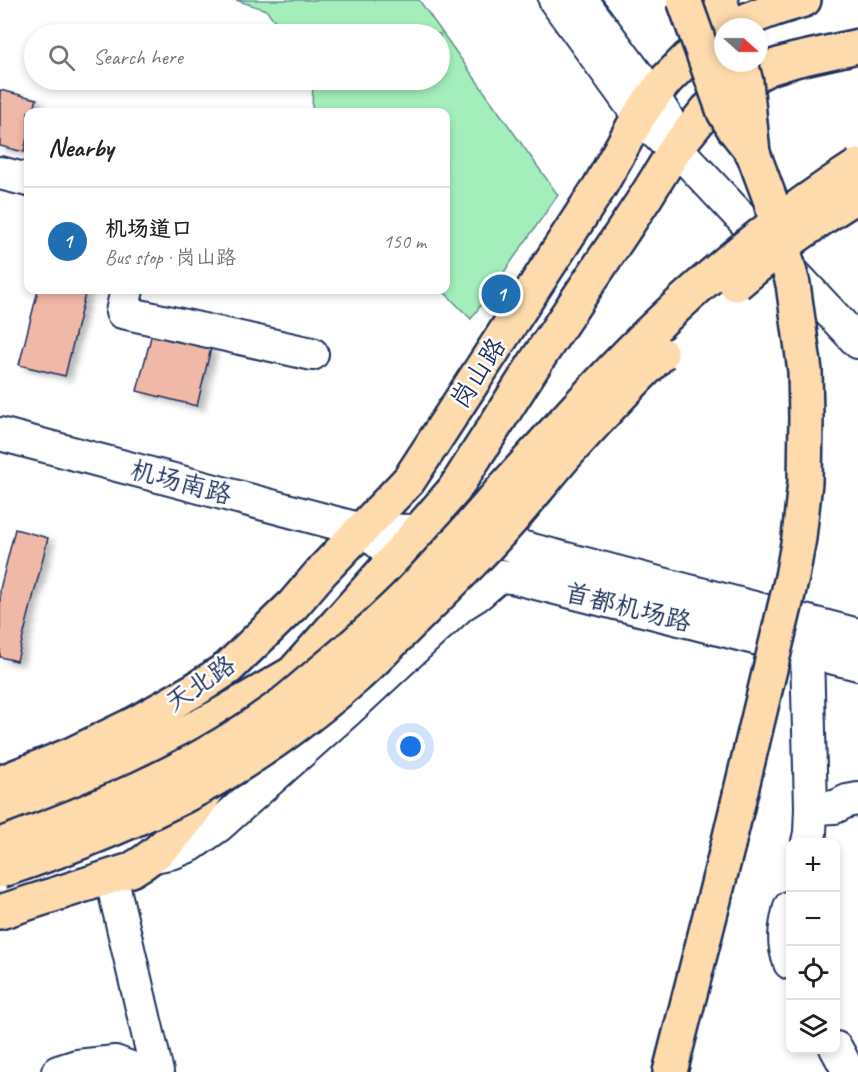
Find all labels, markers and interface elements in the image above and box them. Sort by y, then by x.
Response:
north arrow [714,18,768,72]
search box [24,24,450,90]
icon: search [45,41,78,74]
text: Search here [93,43,183,71]
text: Nearby [48,131,113,164]
text: 机场道口 [105,215,193,243]
text: 1 [63,229,72,254]
text: 150 m [383,229,426,254]
text: Bus stop · 岗山路 [105,245,236,270]
pin: 1 [482,272,520,316]
street label: 岗山路 [443,331,513,415]
street label: 机场南路 [126,453,236,511]
street label: 首都机场路 [561,575,695,639]
street label: 天北路 [158,648,242,718]
your location [396,732,425,761]
map controls [786,838,840,1054]
button: + [786,838,840,892]
button: − [786,892,840,946]
button: locate [786,946,840,1000]
button: layers [786,1000,840,1054]

